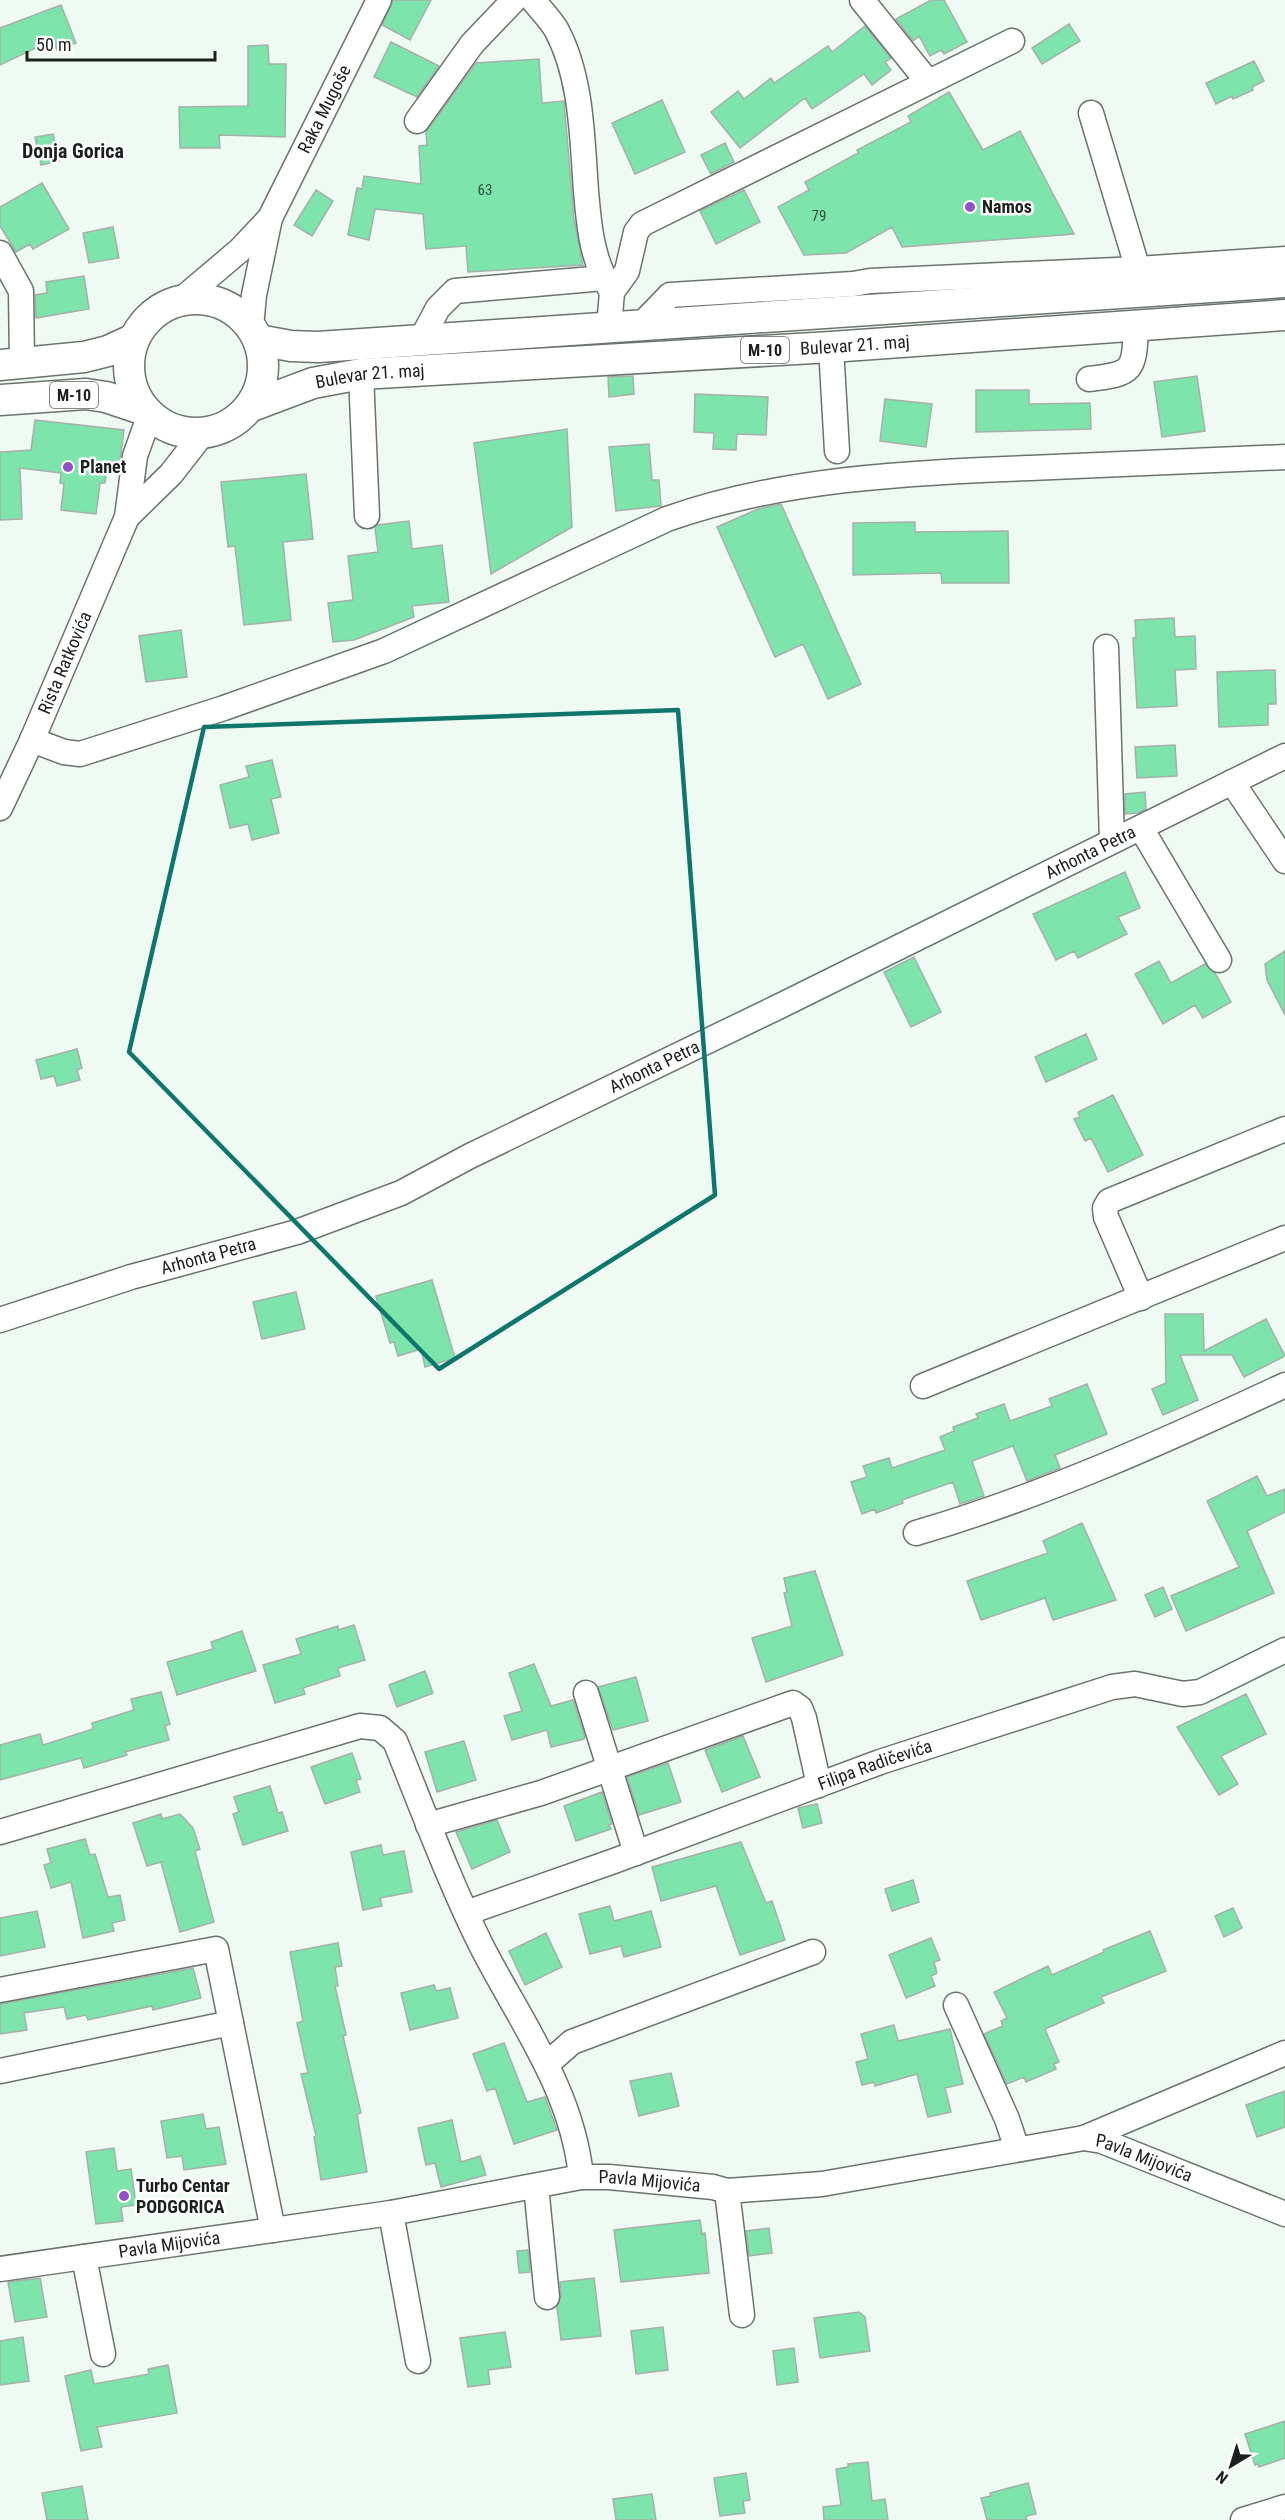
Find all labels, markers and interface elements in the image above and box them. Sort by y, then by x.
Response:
scale bar [27,24,214,62]
text: 50 m [36,34,71,55]
street label: Raka Mugoše [293,61,355,156]
district label: Donja Gorica [22,139,124,163]
house number: 63 [478,181,492,199]
place label: Namos [982,196,1032,217]
marker: Namos [963,200,977,214]
house number: 79 [812,207,826,225]
street label: Bulevar 21. maj [800,330,910,359]
road number: M-10 [741,337,789,363]
street label: Bulevar 21. maj [314,359,425,392]
road number: M-10 [50,382,98,408]
place label: Planet [80,456,127,477]
marker: Planet [61,460,75,474]
street label: Rista Ratkovića [33,608,95,717]
street label: Arhonta Petra [1042,821,1139,883]
street label: Arhonta Petra [605,1036,703,1097]
street label: Arhonta Petra [158,1233,258,1278]
street label: Filipa Radičevića [815,1735,934,1794]
street label: Pavla Mijovića [1094,2129,1196,2186]
street label: Pavla Mijovića [598,2166,702,2196]
place label: Turbo Centar PODGORICA [136,2175,230,2217]
marker: Turbo Centar PODGORICA [117,2189,131,2203]
street label: Pavla Mijovića [117,2227,221,2262]
north arrow [1201,2436,1261,2496]
text: N [1212,2467,1232,2488]

